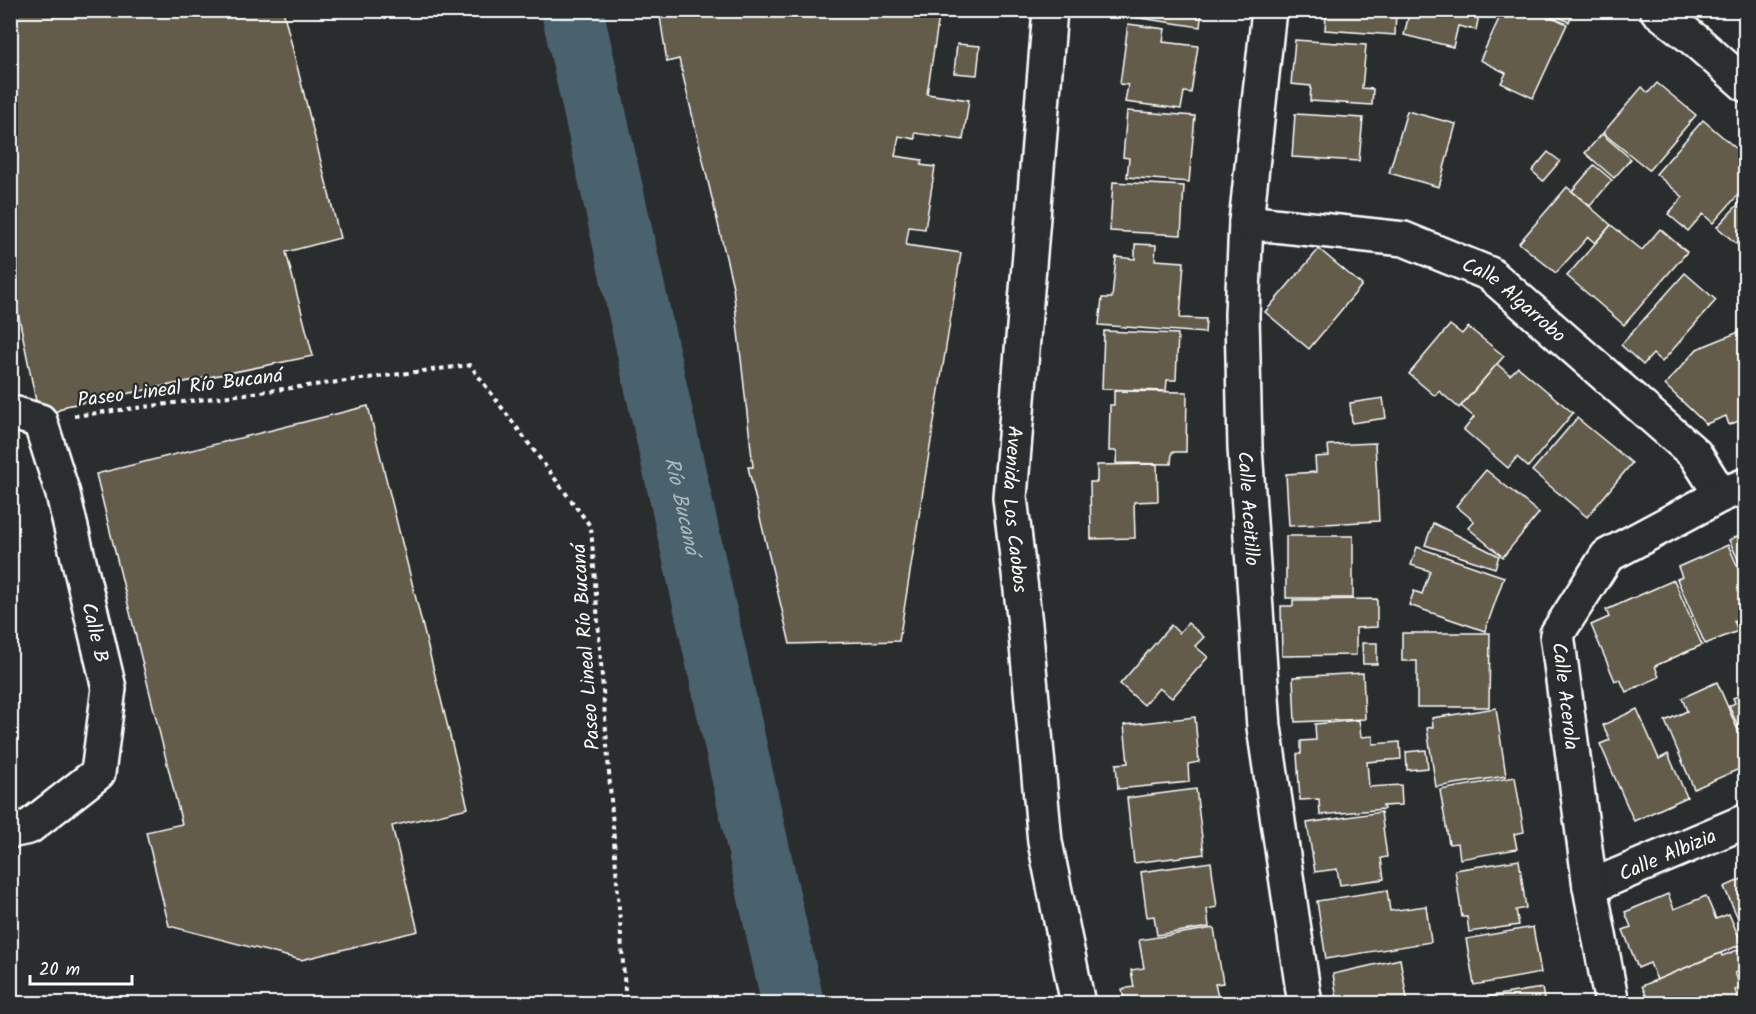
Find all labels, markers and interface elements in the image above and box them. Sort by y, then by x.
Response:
street label: Calle Algarrobo [1457,250,1572,352]
street label: Paseo Lineal Río Bucaná [76,360,286,417]
street label: Avenida Los Caobos [992,424,1035,595]
street label: Calle Aceitillo [1227,450,1267,567]
water label: Río Bucaná [654,454,709,564]
street label: Paseo Lineal Río Bucaná [564,541,610,751]
street label: Calle B [71,599,116,666]
street label: Calle Acerola [1542,641,1586,752]
street label: Calle Albizia [1614,821,1722,891]
scale bar [30,948,132,986]
text: 20 m [39,956,80,985]

